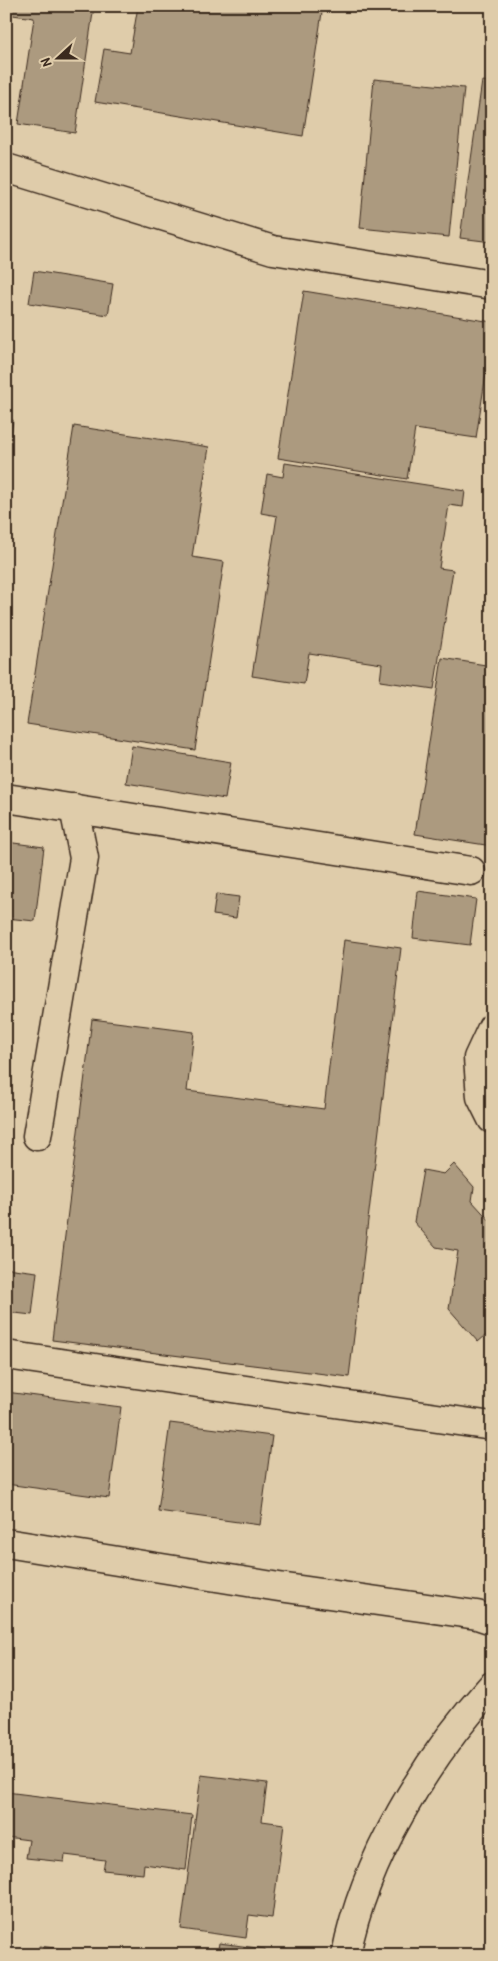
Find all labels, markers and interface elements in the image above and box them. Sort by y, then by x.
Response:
north arrow [32,32,82,82]
text: N [35,55,56,70]

